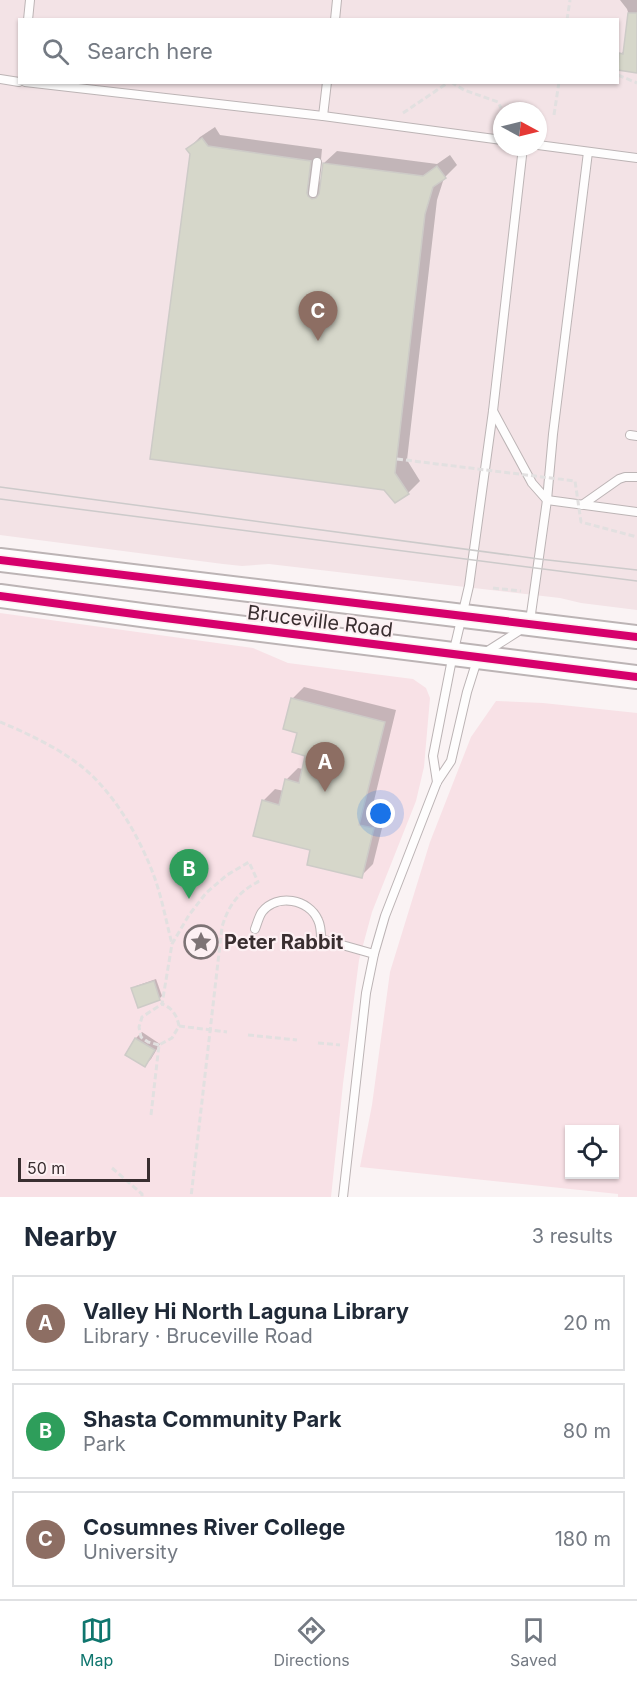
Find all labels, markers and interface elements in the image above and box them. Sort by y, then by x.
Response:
search box [18,18,619,84]
icon: search [39,35,72,68]
text: Search here [87,38,213,64]
north arrow [493,102,547,156]
pin: C [298,292,338,341]
street label: Bruceville Road [246,600,394,642]
pin: A [306,742,344,792]
your location [366,799,395,828]
pin: B [170,850,208,899]
place icon: Peter Rabbit [183,924,219,960]
place label: Peter Rabbit [224,930,343,954]
map controls [565,1125,619,1179]
button: locate [565,1125,619,1179]
scale bar [18,1155,150,1182]
text: 50 m [27,1158,65,1178]
text: Nearby [24,1221,117,1252]
text: 3 results [532,1224,613,1248]
text: Valley Hi North Laguna Library [83,1298,409,1324]
text: A [38,1311,53,1335]
text: 20 m [563,1311,611,1335]
text: Library · Bruceville Road [83,1324,313,1348]
text: Shasta Community Park [83,1406,341,1432]
text: B [39,1419,52,1443]
text: 80 m [563,1419,611,1443]
text: Park [83,1432,126,1456]
text: Cosumnes River College [83,1514,345,1540]
text: C [38,1527,53,1551]
text: 180 m [555,1527,611,1551]
text: University [83,1540,178,1564]
tab: Map [80,1614,113,1670]
tab: Directions [274,1614,350,1670]
tab: Saved [510,1614,557,1670]

